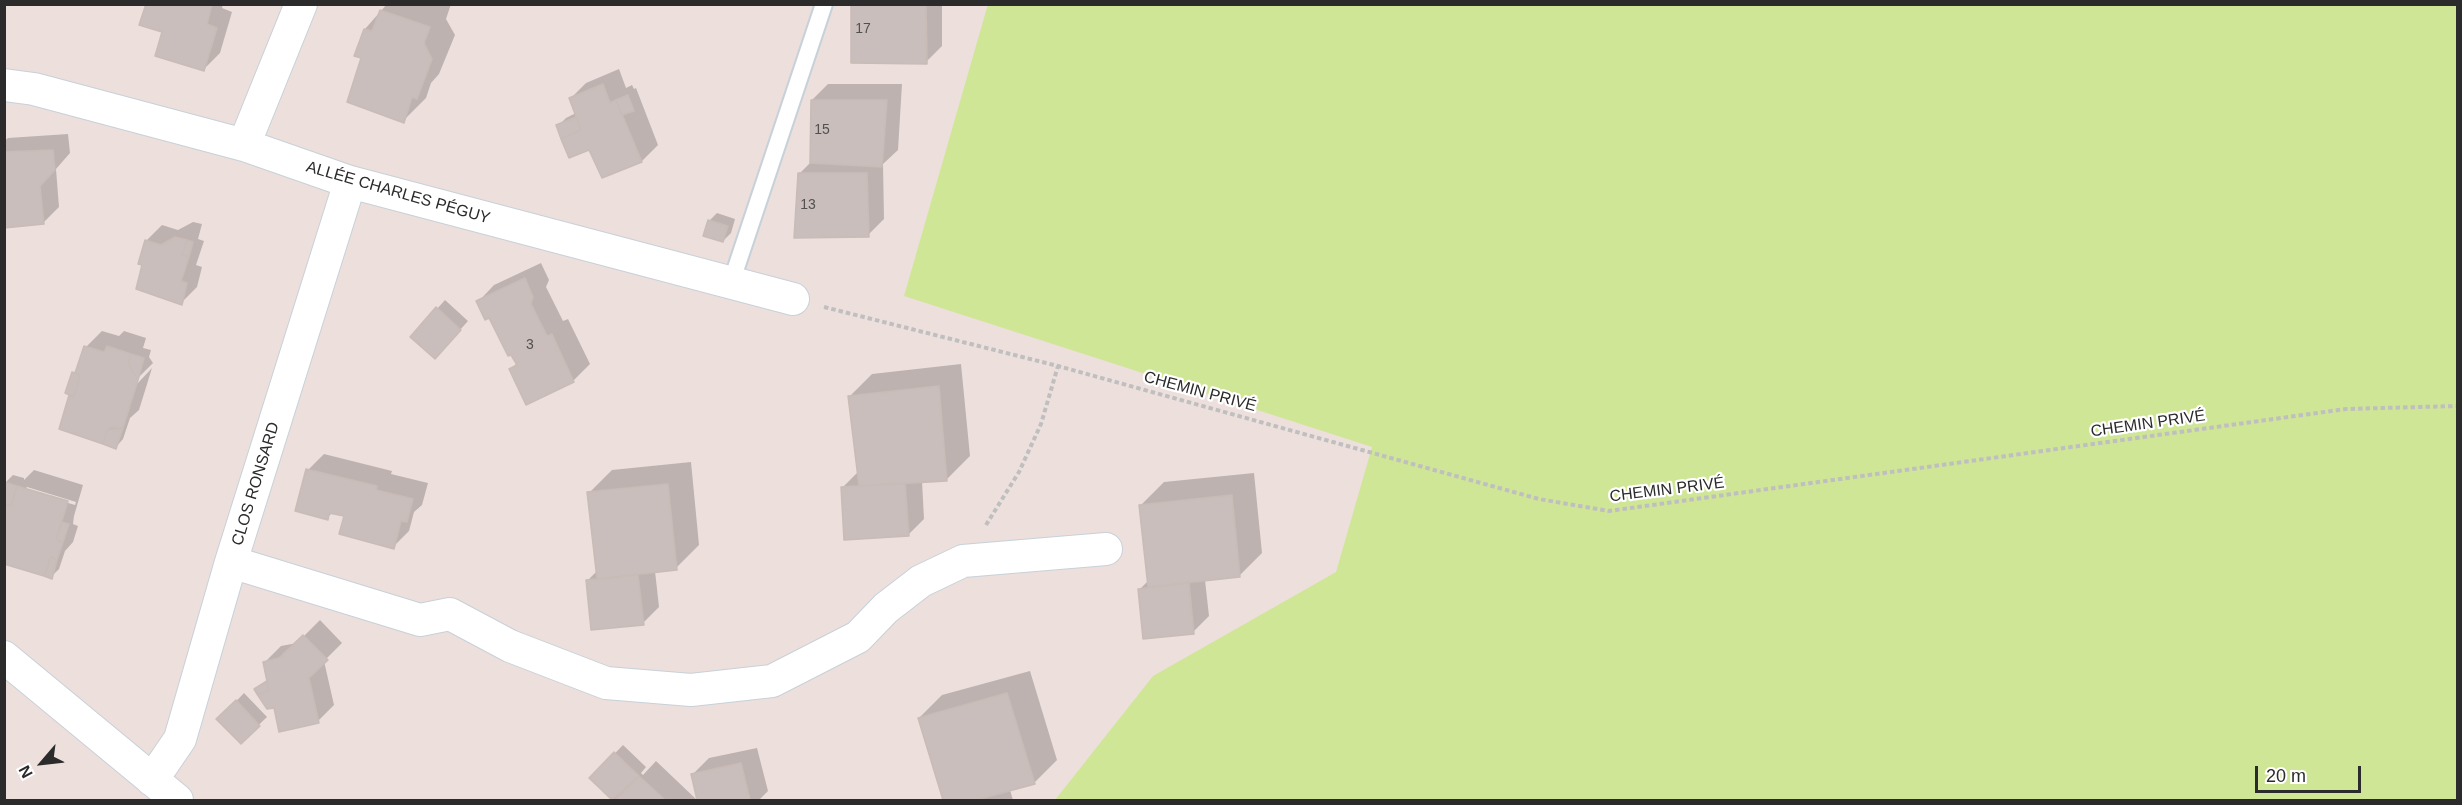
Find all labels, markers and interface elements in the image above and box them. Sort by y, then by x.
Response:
house number: 17 [855,21,871,37]
house number: 15 [814,122,830,138]
street label: ALLÉE CHARLES PÉGUY [304,158,492,228]
house number: 13 [800,197,816,213]
house number: 3 [526,337,534,353]
street label: CHEMIN PRIVÉ [1142,368,1258,416]
street label: CHEMIN PRIVÉ [2089,406,2207,442]
street label: CLOS RONSARD [228,420,284,548]
street label: CHEMIN PRIVÉ [1608,473,1726,507]
north arrow [12,733,72,793]
scale bar [2258,754,2364,792]
text: N [15,763,36,781]
text: 20 m [2266,766,2306,786]

